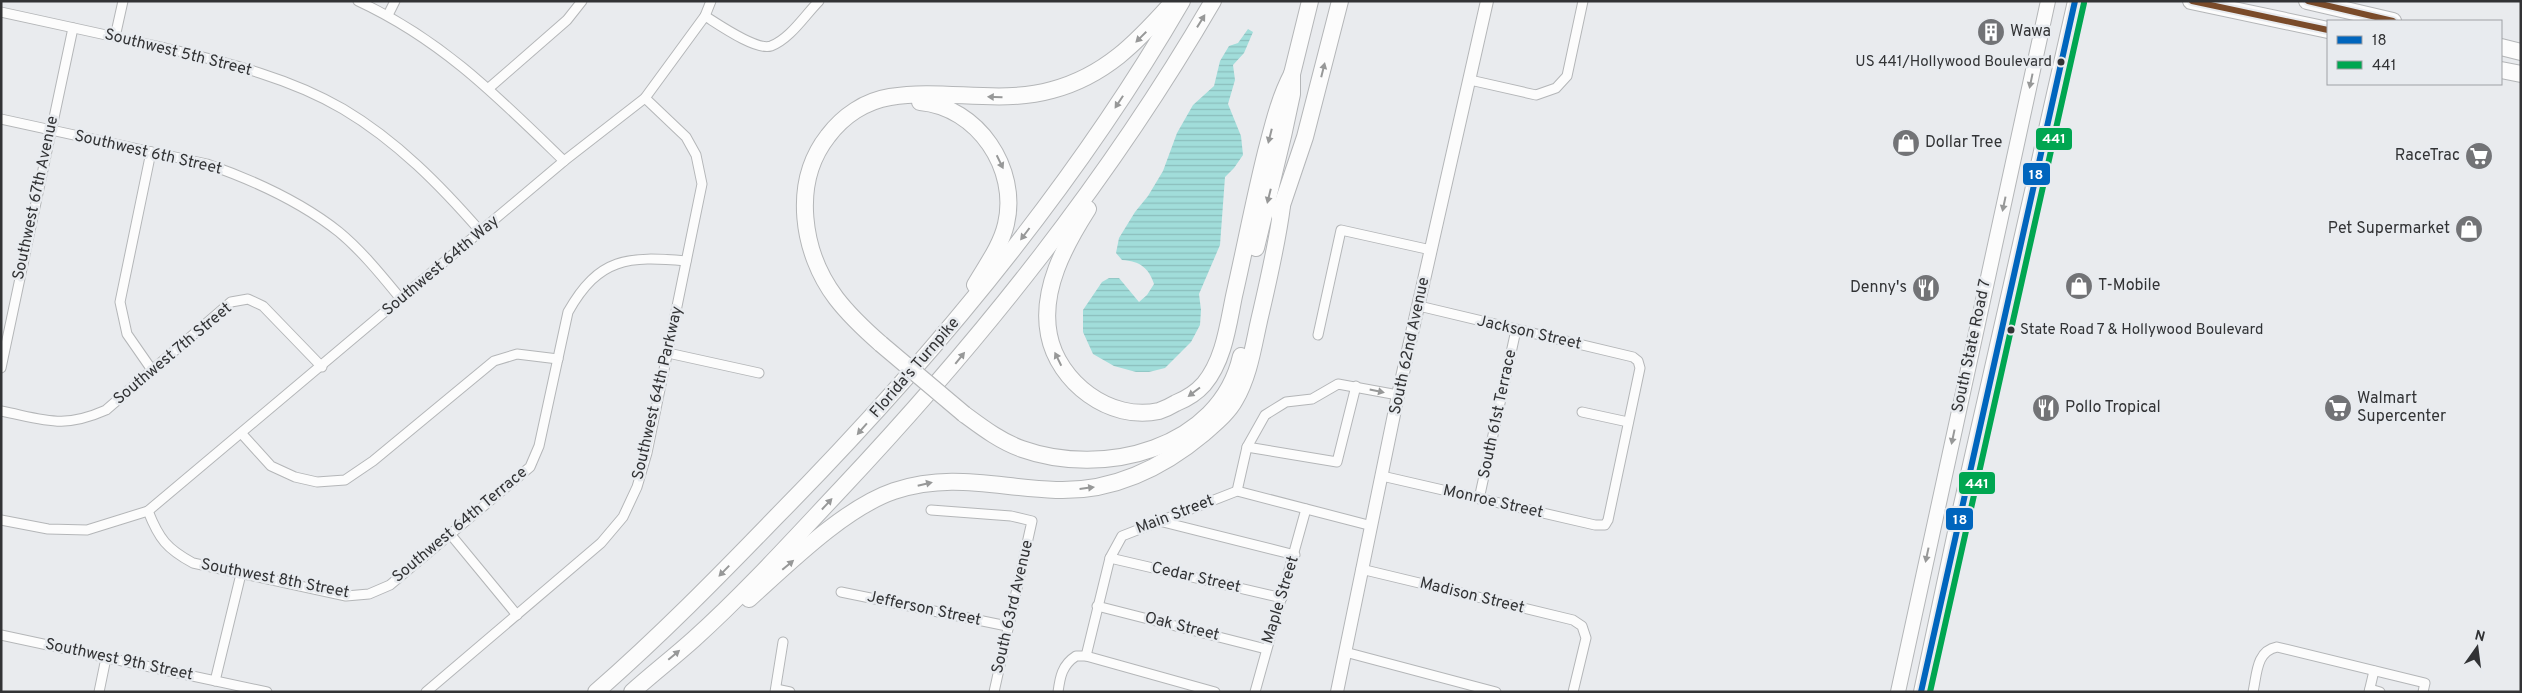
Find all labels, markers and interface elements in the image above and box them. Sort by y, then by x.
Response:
one-way arrow [1196,15,1205,28]
building icon: Wawa [1976,17,2006,47]
legend [2327,20,2502,85]
place label: Wawa [2010,22,2051,42]
street label: Southwest 5th Street [102,25,254,81]
one-way arrow [1135,31,1147,43]
text: 18 [2372,32,2387,51]
place label: US 441/Hollywood Boulevard [1855,53,2052,72]
marker: US 441/Hollywood Boulevard [2056,57,2066,67]
text: 441 [2372,57,2396,76]
one-way arrow [1319,63,1327,78]
one-way arrow [2026,74,2034,90]
one-way arrow [987,93,1003,101]
one-way arrow [1114,95,1123,108]
street label: Southwest 67th Avenue [9,114,63,282]
street label: Southwest 6th Street [72,126,224,180]
line badge: 441 [2035,127,2073,151]
one-way arrow [1266,128,1274,144]
shop icon: Dollar Tree [1891,128,1921,158]
text: 441 [2042,131,2066,148]
place label: Dollar Tree [1925,133,2002,153]
supermarket icon: RaceTrac [2464,141,2494,171]
place label: RaceTrac [2395,146,2460,166]
one-way arrow [996,155,1004,169]
line badge: 18 [2022,162,2051,186]
text: 18 [2029,167,2043,184]
one-way arrow [1265,189,1273,204]
one-way arrow [2000,197,2008,212]
street label: Southwest 64th Way [379,211,503,321]
shop icon: Pet Supermarket [2454,214,2484,244]
place label: Pet Supermarket [2328,219,2450,239]
one-way arrow [1020,227,1030,241]
shop icon: T-Mobile [2064,271,2094,301]
restaurant icon: Denny's [1911,273,1941,303]
street label: South 62nd Avenue [1386,275,1434,417]
place label: T-Mobile [2098,276,2160,296]
street label: South State Road 7 [1948,277,1996,415]
place label: Denny's [1850,278,1907,298]
street label: Southwest 7th Street [110,299,236,409]
street label: Southwest 64th Parkway [628,304,688,482]
street label: Jackson Street [1475,311,1583,355]
street label: Florida's Turnpike [866,314,964,422]
place label: State Road 7 & Hollywood Boulevard [2020,321,2264,340]
marker: State Road 7 & Hollywood Boulevard [2006,325,2016,335]
street label: South 61st Terrace [1475,348,1521,480]
one-way arrow [955,352,966,365]
one-way arrow [1054,352,1062,366]
one-way arrow [1188,387,1201,397]
one-way arrow [1370,387,1386,395]
place label: Walmart Supercenter [2357,389,2446,427]
restaurant icon: Pollo Tropical [2031,393,2061,423]
supermarket icon: Walmart Supercenter [2323,393,2353,423]
place label: Pollo Tropical [2065,398,2161,418]
one-way arrow [857,423,868,435]
one-way arrow [1948,429,1956,445]
street label: Southwest 64th Terrace [388,463,532,587]
line badge: 441 [1958,471,1996,495]
text: 441 [1965,476,1989,493]
one-way arrow [918,480,933,488]
street label: Monroe Street [1441,481,1545,523]
one-way arrow [1079,484,1095,492]
street label: Main Street [1133,491,1217,539]
one-way arrow [821,499,833,511]
line badge: 18 [1945,507,1974,531]
text: 18 [1953,512,1967,529]
street label: South 63rd Avenue [988,538,1038,676]
one-way arrow [1923,547,1931,562]
street label: Maple Street [1258,554,1304,646]
street label: Southwest 8th Street [199,555,351,603]
street label: Cedar Street [1149,558,1243,598]
one-way arrow [781,560,794,571]
one-way arrow [718,564,730,576]
street label: Madison Street [1418,573,1526,619]
street label: Jefferson Street [865,587,983,631]
street label: Oak Street [1143,608,1221,646]
north arrow [2452,623,2502,673]
text: N [2473,627,2487,646]
street label: Southwest 9th Street [43,635,195,685]
one-way arrow [668,650,681,661]

